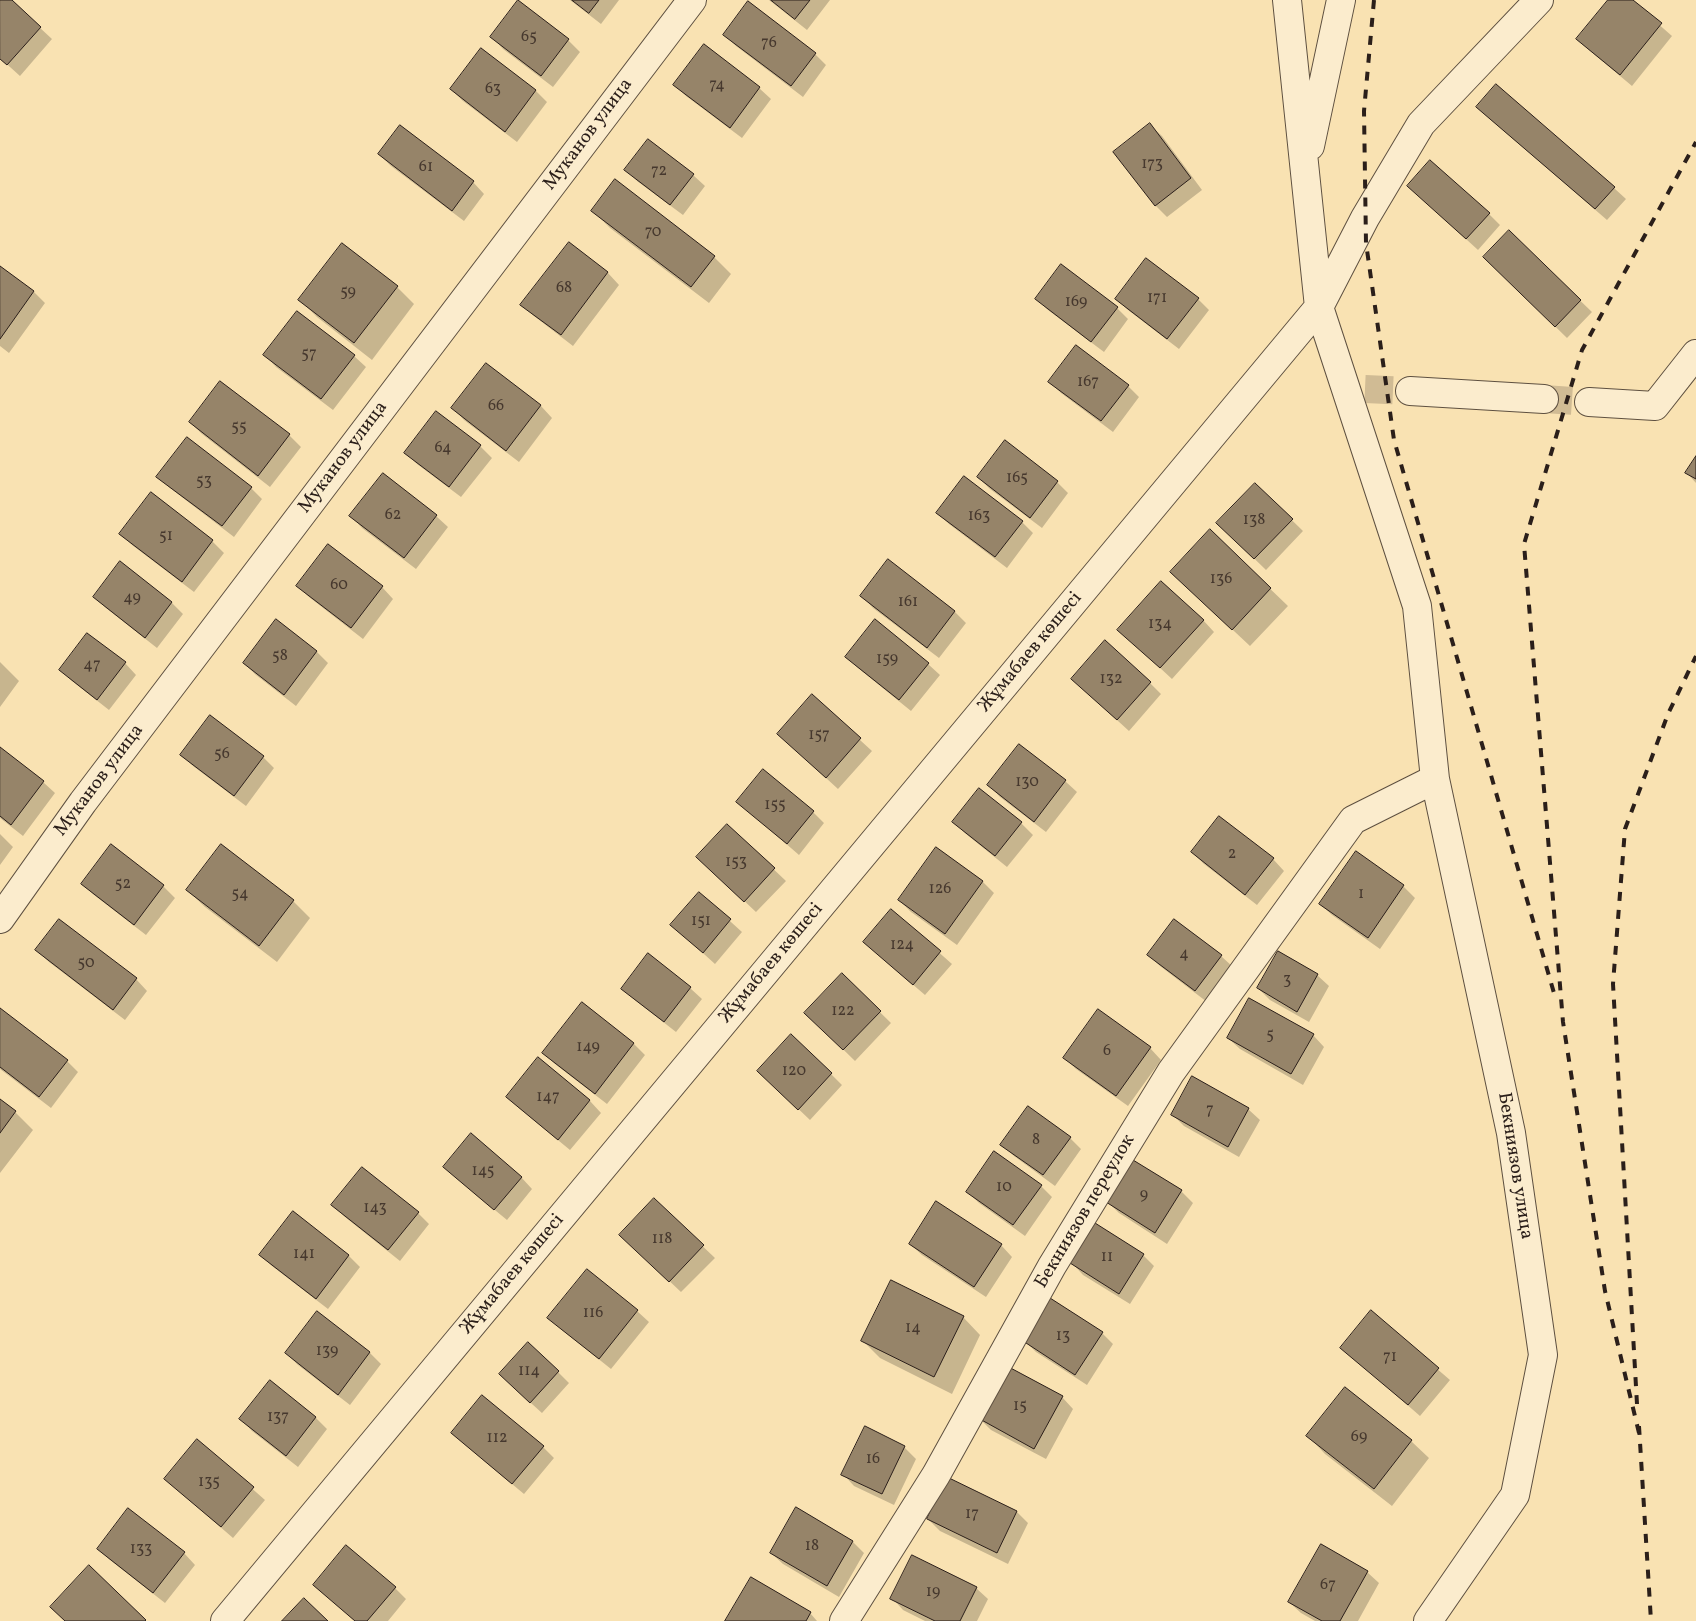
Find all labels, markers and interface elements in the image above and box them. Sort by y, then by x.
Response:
house number: 65 [521,28,537,48]
house number: 76 [761,34,777,54]
street label: Муканов улица [539,74,639,196]
house number: 74 [709,76,725,96]
house number: 63 [485,80,501,100]
house number: 173 [1141,155,1163,175]
house number: 61 [419,158,433,178]
house number: 72 [651,162,667,182]
house number: 70 [645,223,661,243]
house number: 68 [556,279,572,299]
house number: 59 [340,283,356,303]
house number: 171 [1147,289,1167,309]
house number: 169 [1065,293,1087,313]
house number: 57 [301,345,317,365]
house number: 167 [1077,373,1099,393]
street label: Муканов улица [294,397,394,519]
house number: 66 [488,397,504,417]
house number: 55 [231,418,247,438]
house number: 64 [434,439,452,459]
house number: 165 [1006,469,1028,489]
house number: 53 [196,472,212,492]
house number: 62 [385,506,401,526]
house number: 163 [968,507,990,527]
house number: 138 [1243,511,1265,531]
house number: 51 [159,527,173,547]
house number: 136 [1210,570,1232,590]
house number: 60 [330,576,348,596]
street label: Жұмабаев көшесі [974,588,1088,718]
house number: 49 [123,589,141,609]
house number: 161 [898,593,918,613]
house number: 134 [1148,615,1172,635]
house number: 58 [272,647,288,667]
house number: 159 [876,650,898,670]
house number: 47 [83,656,101,676]
house number: 132 [1099,670,1123,690]
street label: Муканов улица [50,720,150,842]
house number: 157 [808,726,830,746]
house number: 56 [214,745,230,765]
house number: 130 [1015,773,1039,793]
house number: 155 [764,796,786,816]
house number: 2 [1228,845,1236,865]
house number: 153 [725,853,747,873]
house number: 52 [115,875,131,895]
house number: 126 [929,880,951,900]
house number: 54 [231,885,249,905]
house number: 1 [1358,885,1364,905]
street label: Жұмабаев көшесі [715,899,829,1029]
house number: 151 [691,912,711,932]
house number: 124 [890,936,914,956]
house number: 4 [1179,945,1189,965]
house number: 50 [78,954,94,974]
house number: 3 [1283,971,1291,991]
house number: 122 [831,1002,855,1022]
house number: 5 [1266,1026,1274,1046]
house number: 149 [576,1038,600,1058]
house number: 6 [1103,1042,1111,1062]
house number: 120 [782,1062,806,1082]
house number: 147 [536,1088,560,1108]
street label: Бекниязов улица [1491,1091,1537,1241]
house number: 7 [1206,1101,1214,1121]
street label: Бекниязов переулок [1031,1131,1141,1293]
house number: 8 [1032,1131,1040,1151]
house number: 145 [472,1162,494,1182]
house number: 10 [996,1178,1012,1198]
house number: 9 [1140,1186,1148,1206]
house number: 143 [363,1199,387,1219]
street label: Жұмабаев көшесі [456,1210,570,1340]
house number: 118 [652,1230,672,1250]
house number: 141 [293,1245,315,1265]
house number: 11 [1101,1248,1113,1268]
house number: 116 [583,1304,603,1324]
house number: 14 [905,1319,921,1339]
house number: 13 [1056,1327,1070,1347]
house number: 139 [316,1342,338,1362]
house number: 71 [1383,1348,1397,1368]
house number: 114 [518,1362,540,1382]
house number: 15 [1013,1397,1027,1417]
house number: 137 [267,1408,289,1428]
house number: 69 [1351,1428,1367,1448]
house number: 112 [486,1429,508,1449]
house number: 16 [866,1450,880,1470]
house number: 135 [198,1473,220,1493]
house number: 17 [965,1505,979,1525]
house number: 18 [805,1537,819,1557]
house number: 133 [130,1540,152,1560]
house number: 67 [1320,1576,1336,1596]
house number: 19 [926,1583,940,1603]

